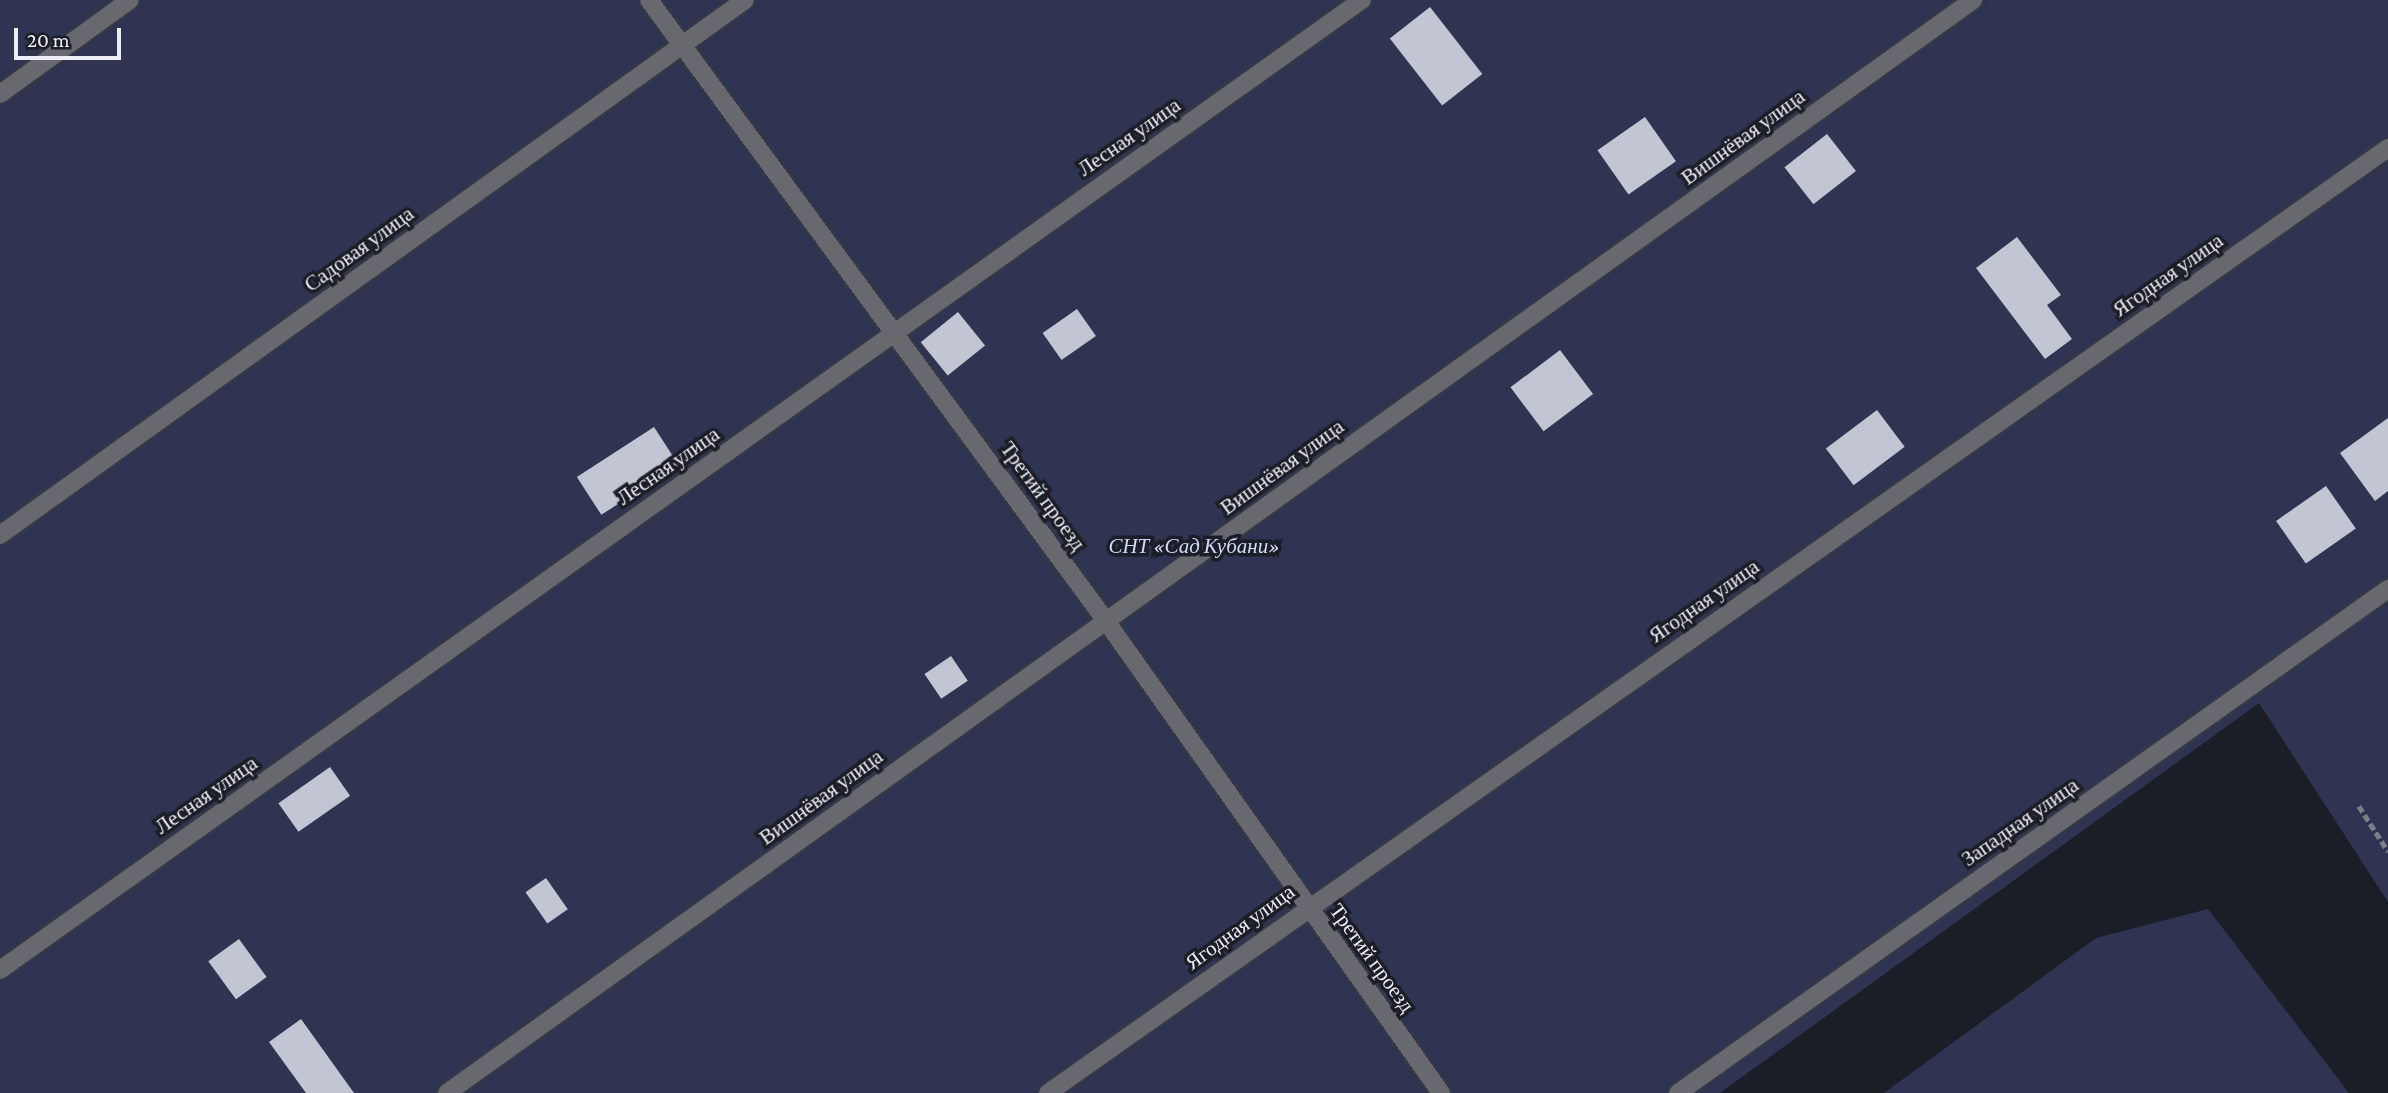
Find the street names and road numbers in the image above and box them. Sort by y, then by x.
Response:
street label: Вишнёвая улица [1676,84,1810,190]
street label: Лесная улица [1073,92,1185,182]
street label: Садовая улица [299,201,419,297]
street label: Ягодная улица [2108,228,2228,322]
street label: Вишнёвая улица [1215,414,1349,520]
street label: Лесная улица [612,421,724,511]
street label: Третий проезд [995,437,1091,555]
street label: Ягодная улица [1644,554,1764,648]
street label: Вишнёвая улица [754,744,888,850]
street label: Лесная улица [150,750,262,840]
street label: Западная улица [1957,772,2083,872]
street label: Ягодная улица [1181,879,1299,975]
street label: Третий проезд [1324,899,1420,1017]

